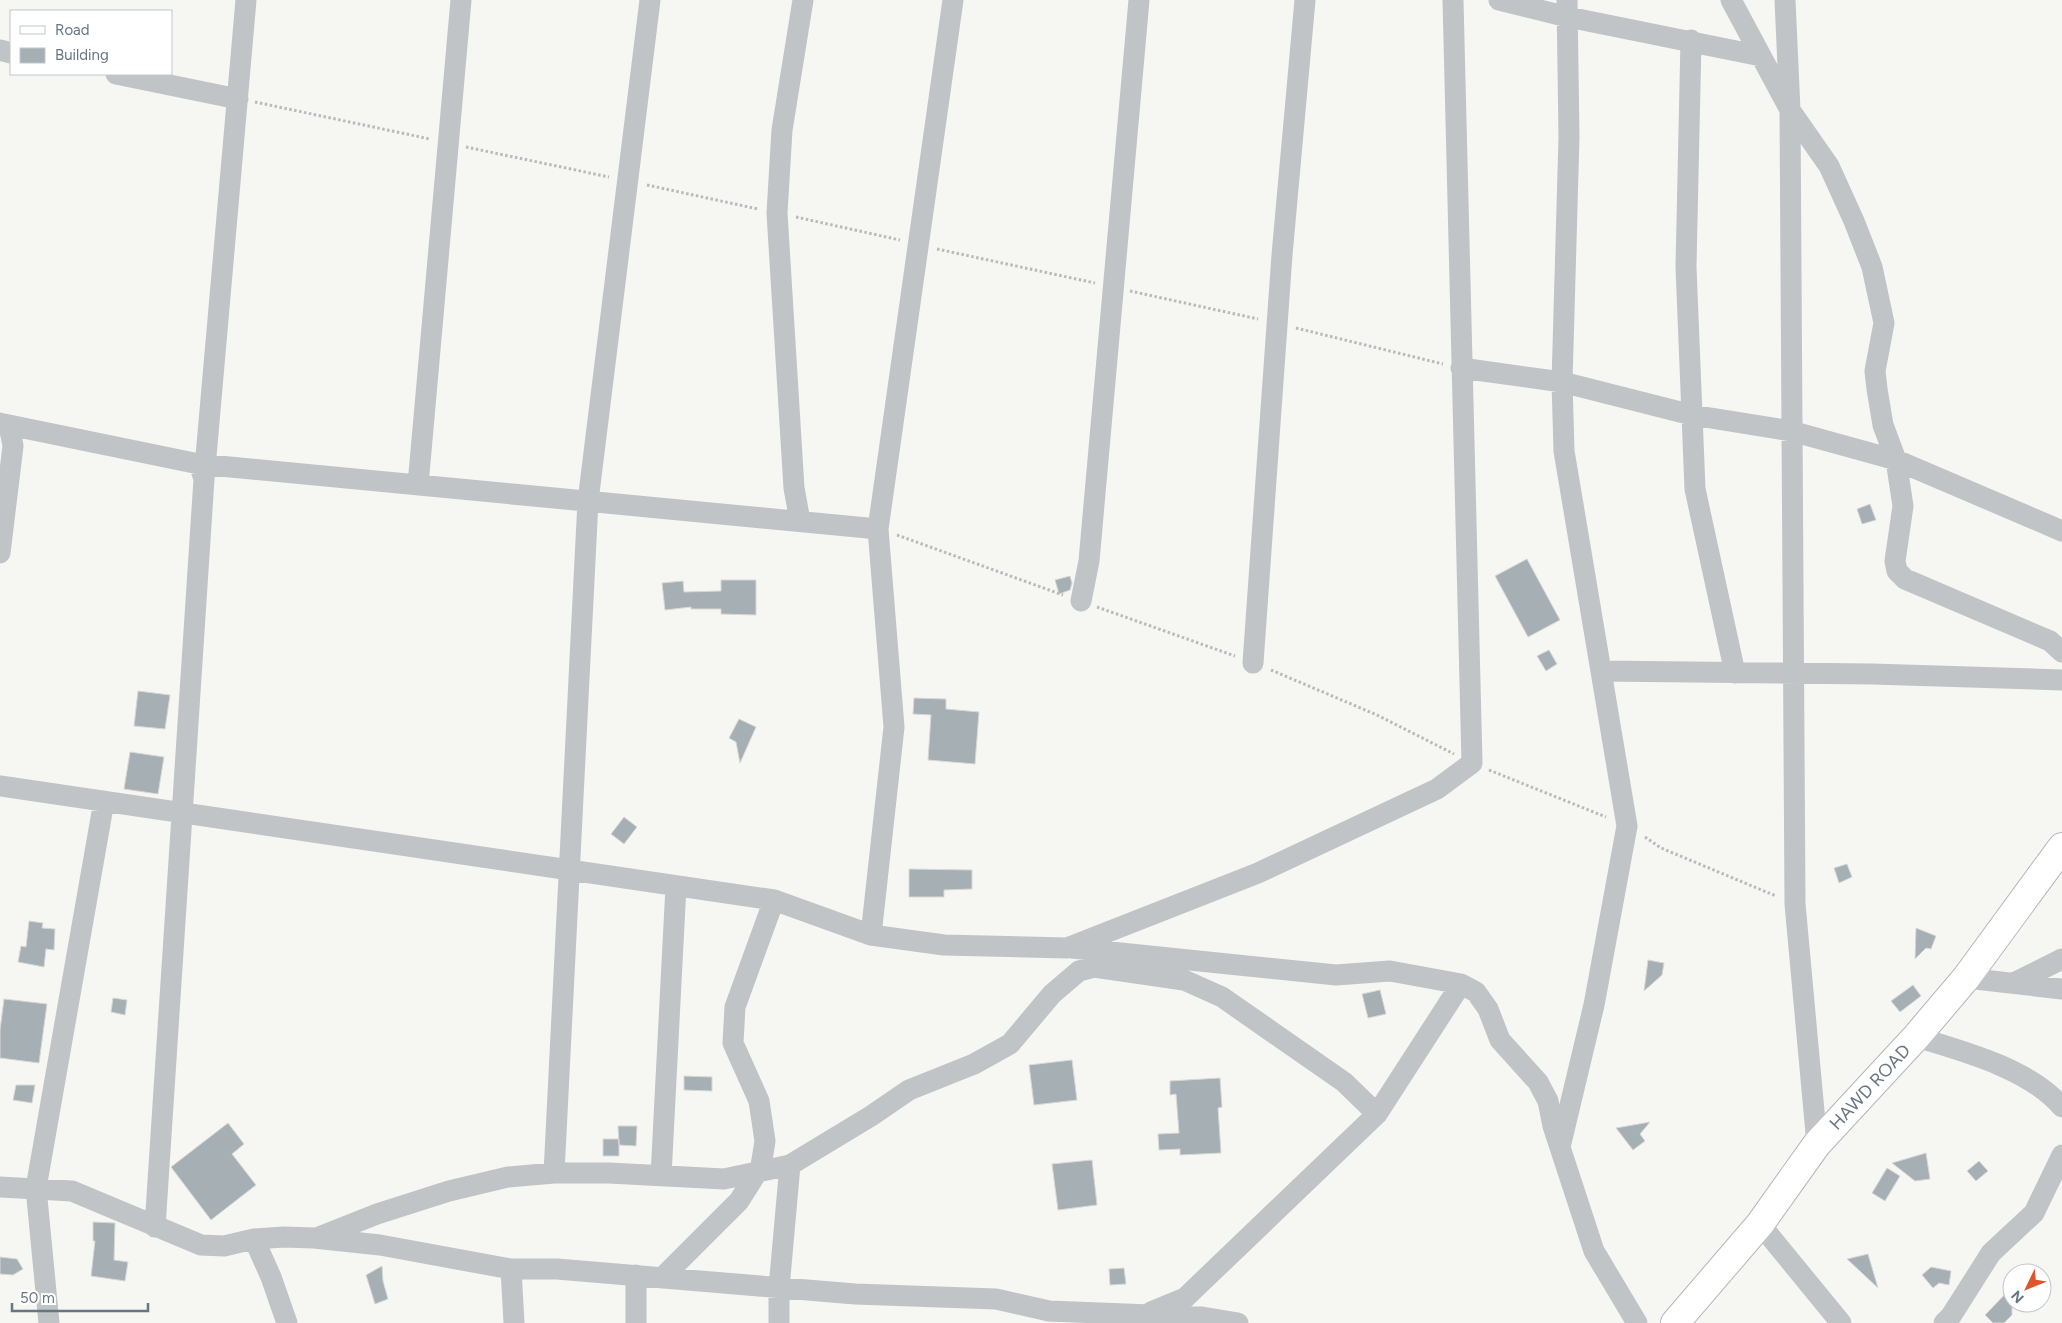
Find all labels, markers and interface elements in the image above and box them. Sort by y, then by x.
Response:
legend [10,10,172,75]
text: Road [55,21,90,39]
text: Building [55,46,109,64]
street label: HAWD ROAD [1825,1040,1915,1134]
north arrow [2002,1263,2052,1313]
scale bar [12,1280,149,1312]
text: N [2008,1287,2028,1306]
text: 50 m [20,1289,55,1307]

